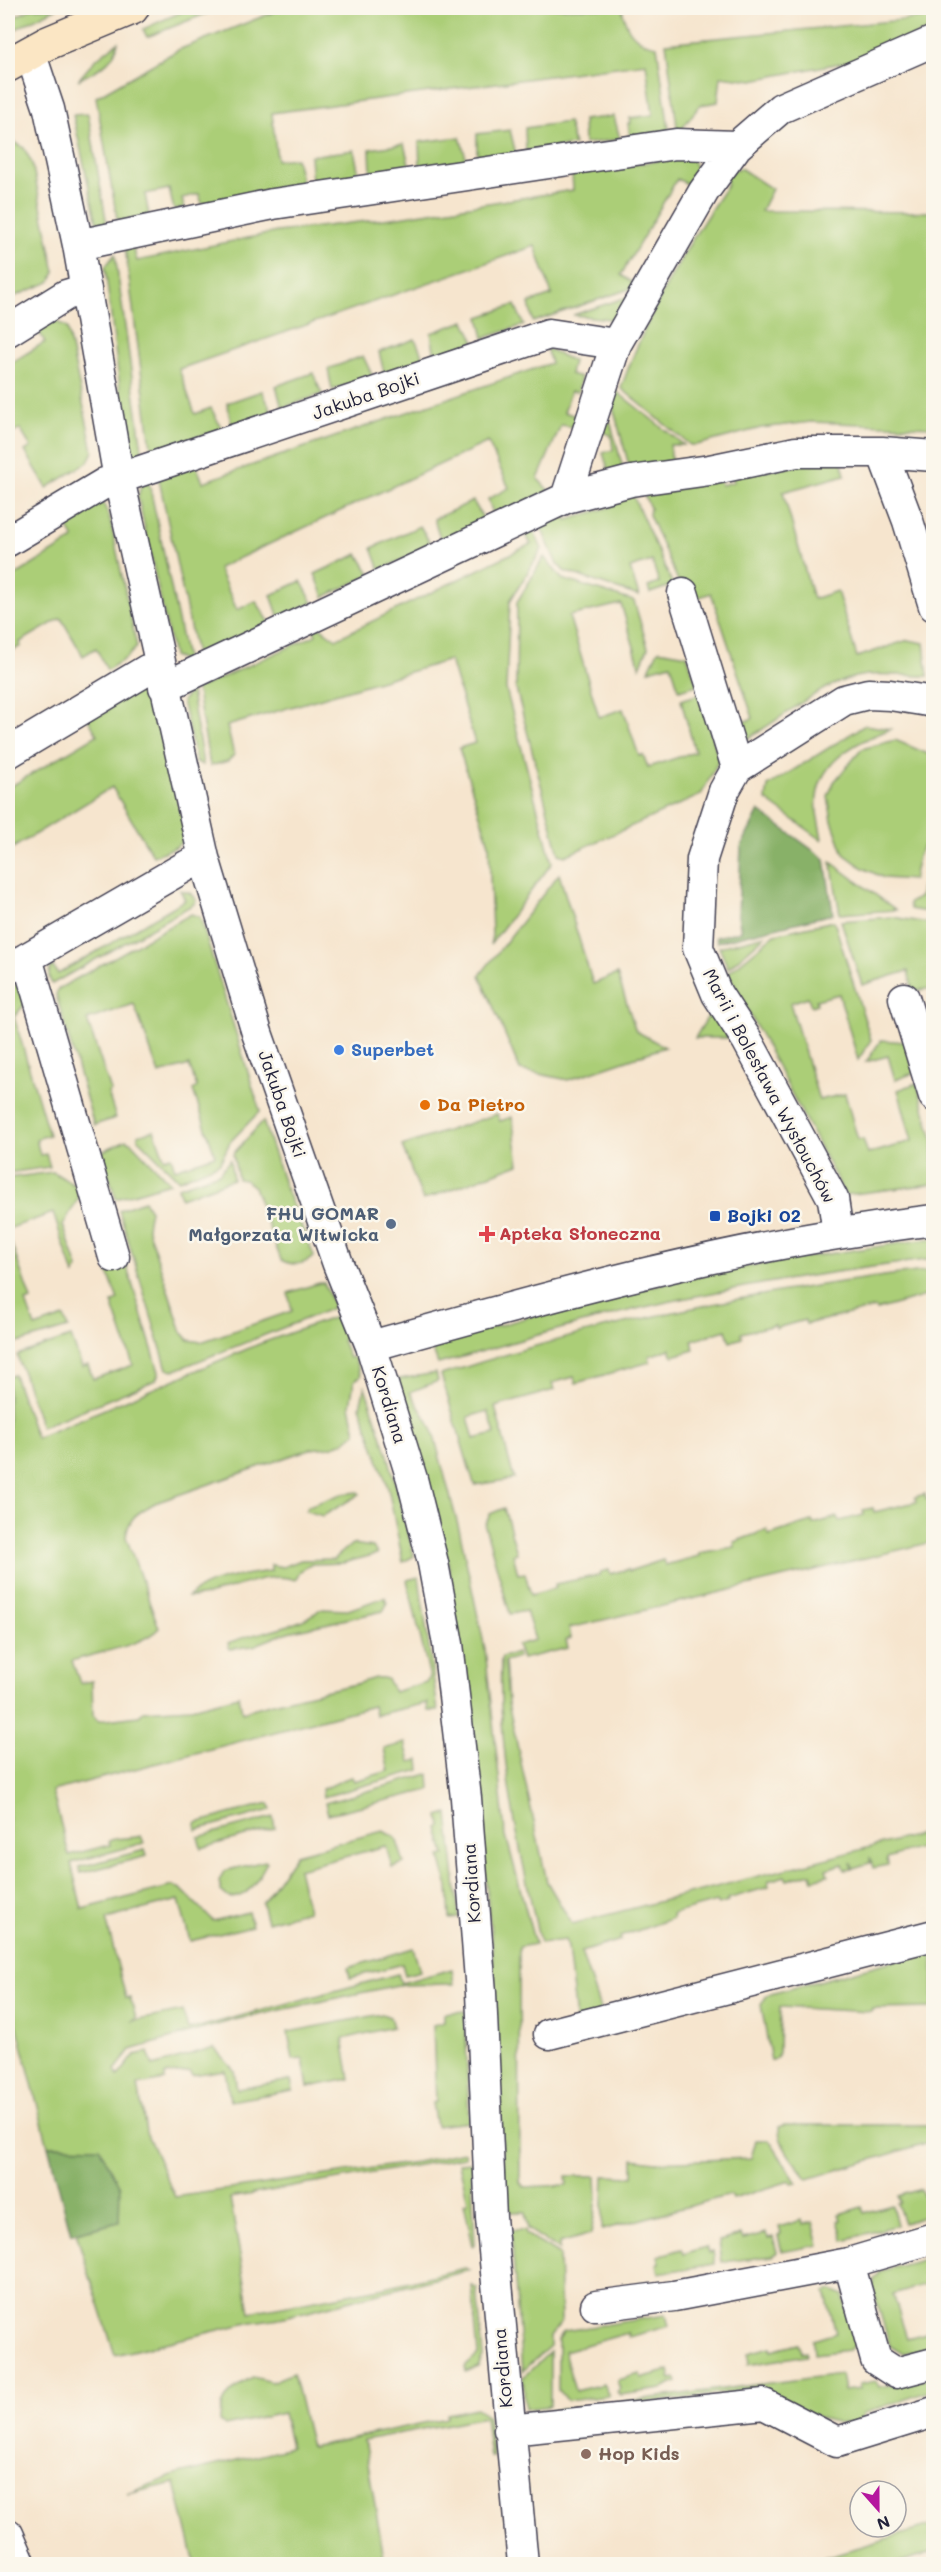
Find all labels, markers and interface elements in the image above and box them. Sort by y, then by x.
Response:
street label: Jakuba Bojki [309,365,422,425]
street label: Marii i Bolesława Wysłouchów [698,964,842,1207]
place label: Superbet [351,1037,434,1061]
marker: Superbet [332,1043,346,1057]
street label: Jakuba Bojki [253,1047,313,1160]
place label: Da Pietro [437,1092,525,1116]
marker: Da Pietro [418,1098,432,1112]
place label: FHU GOMAR Małgorzata Witwicka [188,1201,379,1246]
place label: Bojki 02 [727,1203,801,1227]
marker: Bojki 02 [708,1209,722,1223]
marker: FHU GOMAR Małgorzata Witwicka [384,1217,398,1231]
place label: Apteka Słoneczna [499,1221,661,1245]
marker: Apteka Słoneczna [480,1227,494,1241]
street label: Kordiana [367,1363,413,1446]
street label: Kordiana [456,1842,486,1924]
street label: Kordiana [487,2327,517,2409]
place label: Hop Kids [598,2441,680,2465]
marker: Hop Kids [579,2447,593,2461]
north arrow [848,2479,908,2539]
text: N [874,2511,893,2535]

